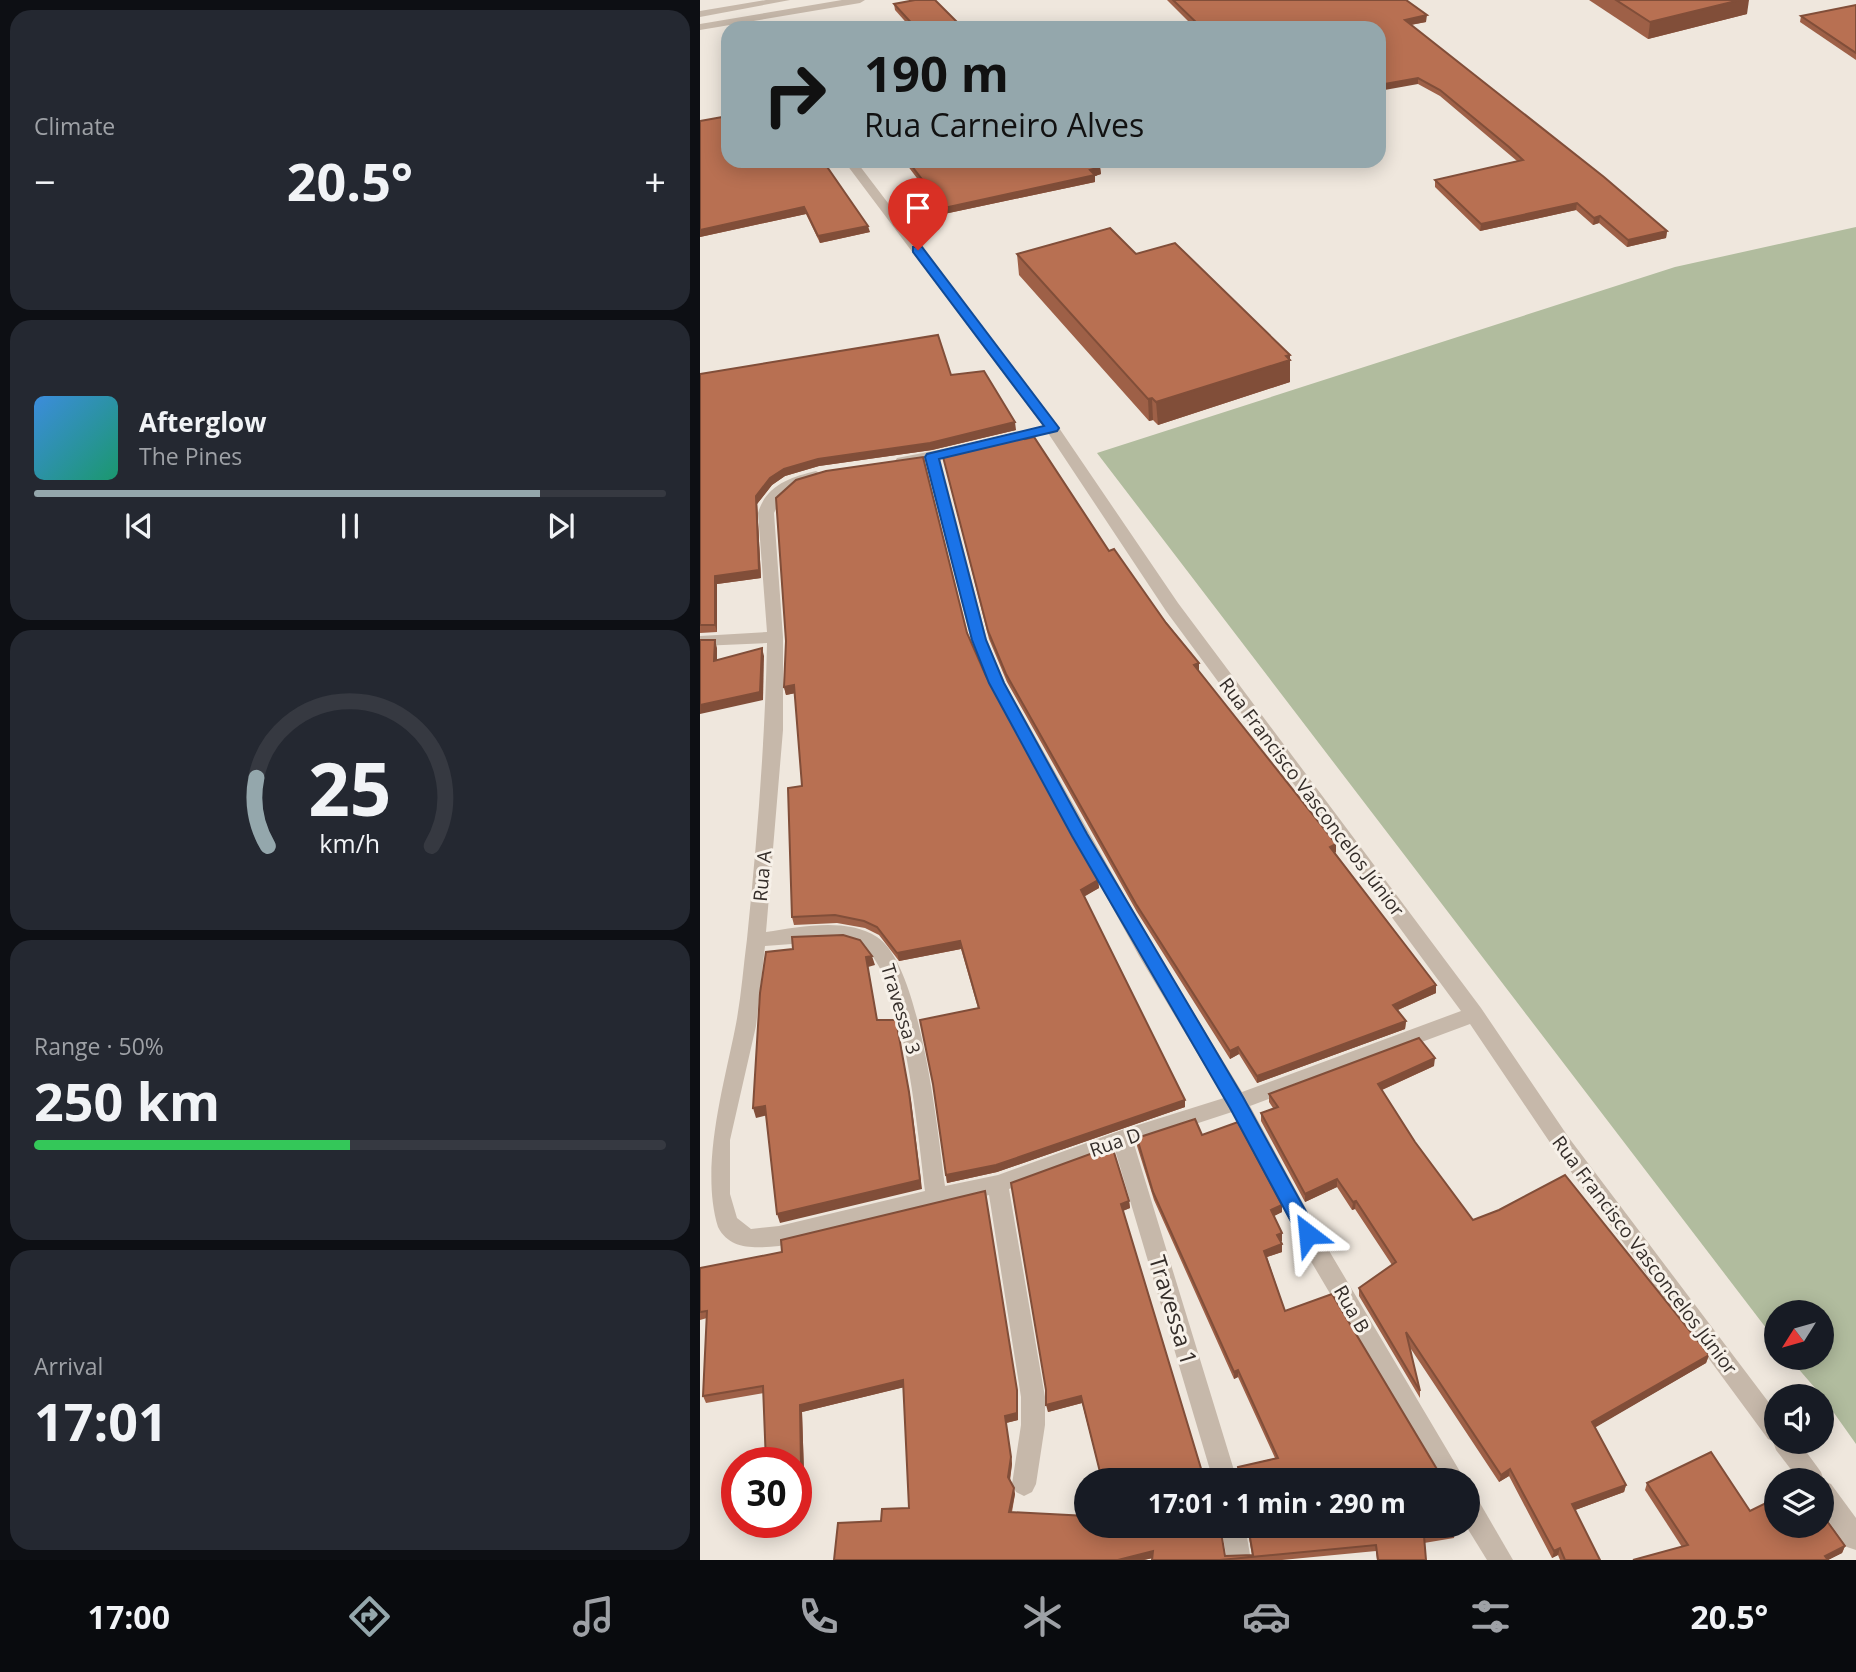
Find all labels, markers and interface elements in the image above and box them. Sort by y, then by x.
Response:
text: 190 m [864,40,1009,106]
icon: right [749,49,840,140]
text: Rua Carneiro Alves [864,103,1144,146]
text: Climate [34,110,115,142]
text: 20.5° [287,145,413,216]
text: − [34,155,56,207]
text: + [644,155,666,207]
pin [888,178,948,250]
icon: arrive [899,189,937,227]
text: Afterglow [139,404,266,440]
text: The Pines [139,440,242,472]
icon: previous [120,507,158,545]
icon: pause [331,507,369,545]
icon: next [542,507,580,545]
street label: Rua Francisco Vasconcelos Júnior [1214,672,1411,922]
text: 25 [308,738,392,837]
text: km/h [320,826,380,860]
street label: Rua A [747,850,777,902]
street label: Travessa 3 [875,961,927,1057]
text: Range · 50% [34,1030,164,1062]
text: 250 km [34,1065,220,1136]
street label: Rua D [1086,1121,1144,1163]
street label: Rua Francisco Vasconcelos Júnior [1547,1130,1744,1380]
position arrow [1271,1197,1345,1271]
street label: Travessa 1 [1142,1251,1206,1369]
street label: Rua B [1328,1280,1376,1338]
north arrow [1764,1300,1834,1370]
map controls [1764,1300,1834,1538]
text: Arrival [34,1350,103,1382]
button: sound [1764,1384,1834,1454]
text: 17:01 [34,1385,168,1456]
speed limit sign: 30 [721,1447,812,1538]
button: layers [1764,1468,1834,1538]
text: 17:01 · 1 min · 290 m [1148,1485,1406,1521]
icon: directions [345,1592,394,1641]
icon: music [569,1592,618,1641]
icon: phone [794,1592,843,1641]
icon: climate [1018,1592,1067,1641]
icon: car [1242,1592,1291,1641]
icon: filters [1466,1592,1515,1641]
text: 17:00 [88,1595,170,1638]
text: 20.5° [1691,1595,1768,1638]

